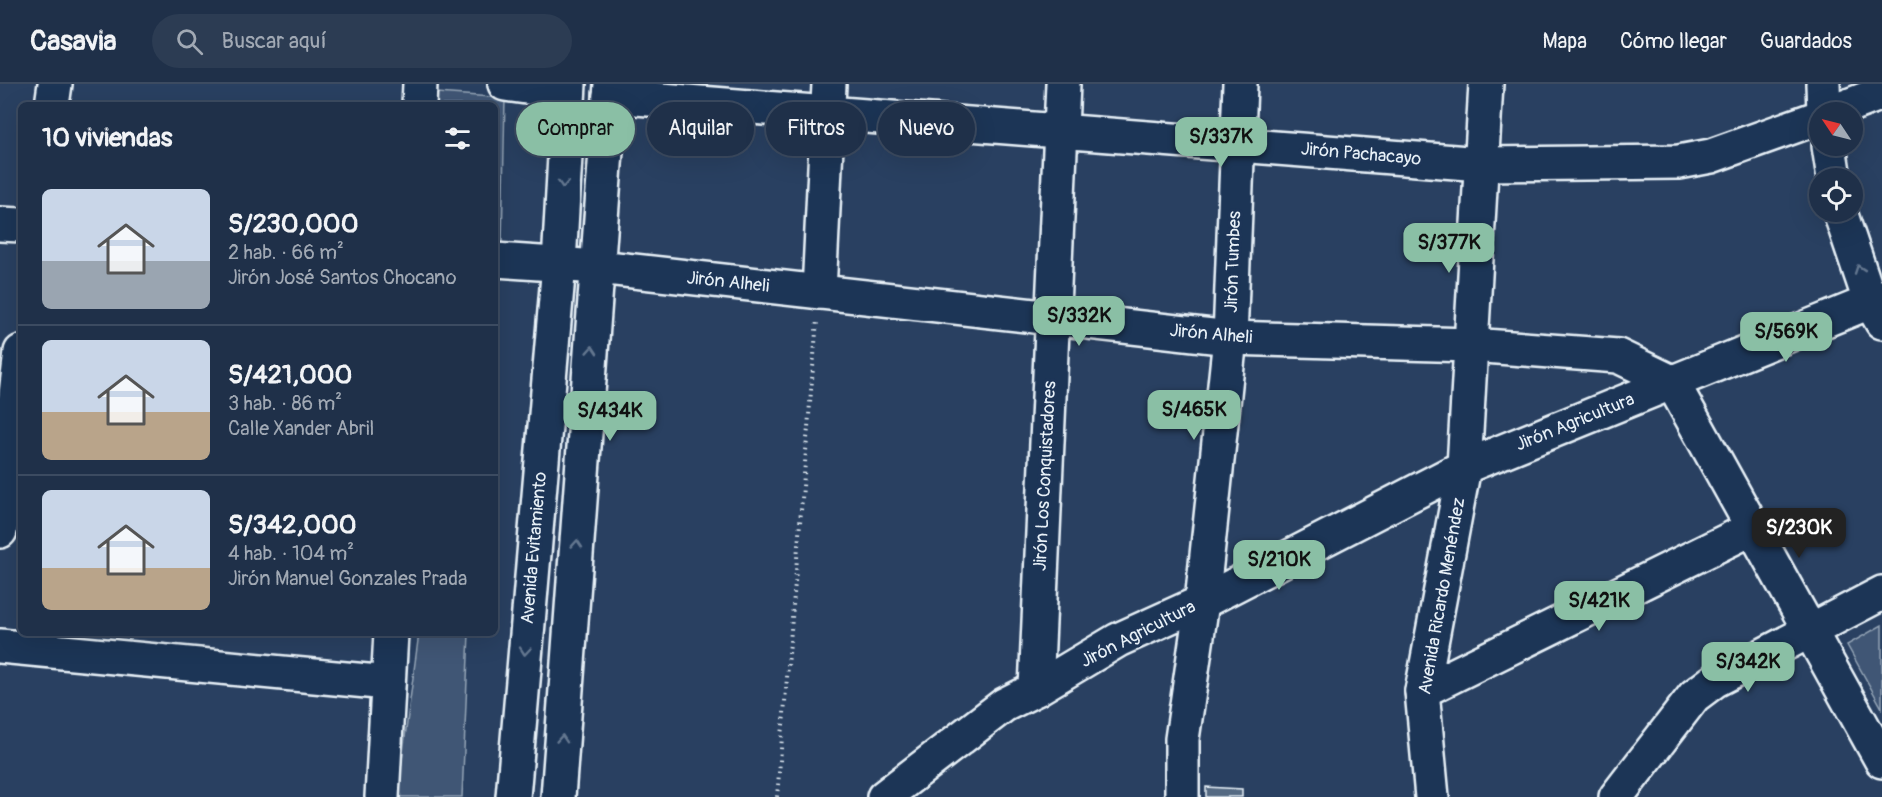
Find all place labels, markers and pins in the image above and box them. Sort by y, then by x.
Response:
pin: S/337K [1172,117,1270,168]
pin: S/377K [1400,223,1498,274]
pin: S/332K [1030,296,1128,347]
pin: S/569K [1737,312,1835,363]
pin: S/465K [1145,390,1243,441]
pin: S/434K [561,391,659,442]
pin: S/230K [1750,508,1848,559]
pin: S/210K [1230,540,1328,591]
pin: S/421K [1550,581,1648,632]
pin: S/342K [1699,642,1797,693]

